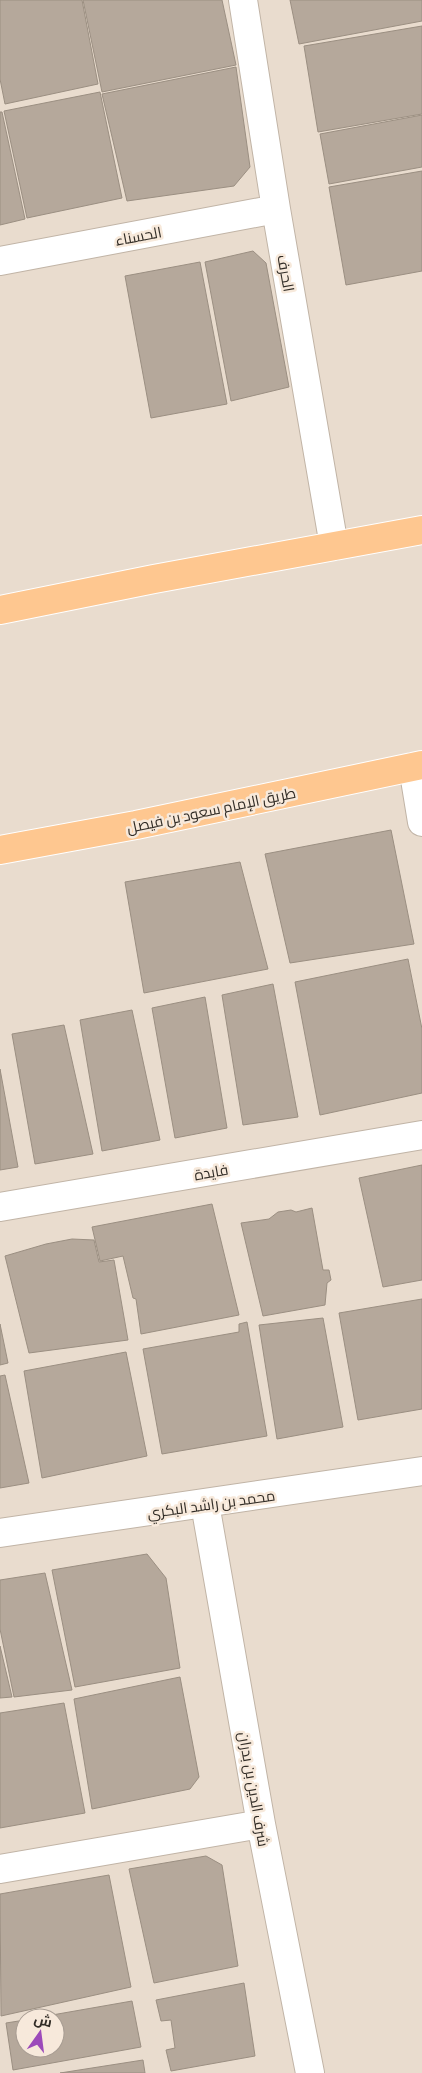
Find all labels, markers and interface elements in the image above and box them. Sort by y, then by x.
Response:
street label: الحسناء [113,219,163,251]
street label: الحرف [272,253,302,293]
street label: طريق الإمام سعود بن فيصل [124,780,298,838]
street label: فايدة [192,1157,230,1185]
street label: محمد بن راشد البكري [145,1483,277,1525]
street label: شرف الدين بن بدران [234,1730,276,1848]
north arrow [15,2008,65,2058]
text: ش [32,2008,55,2031]

